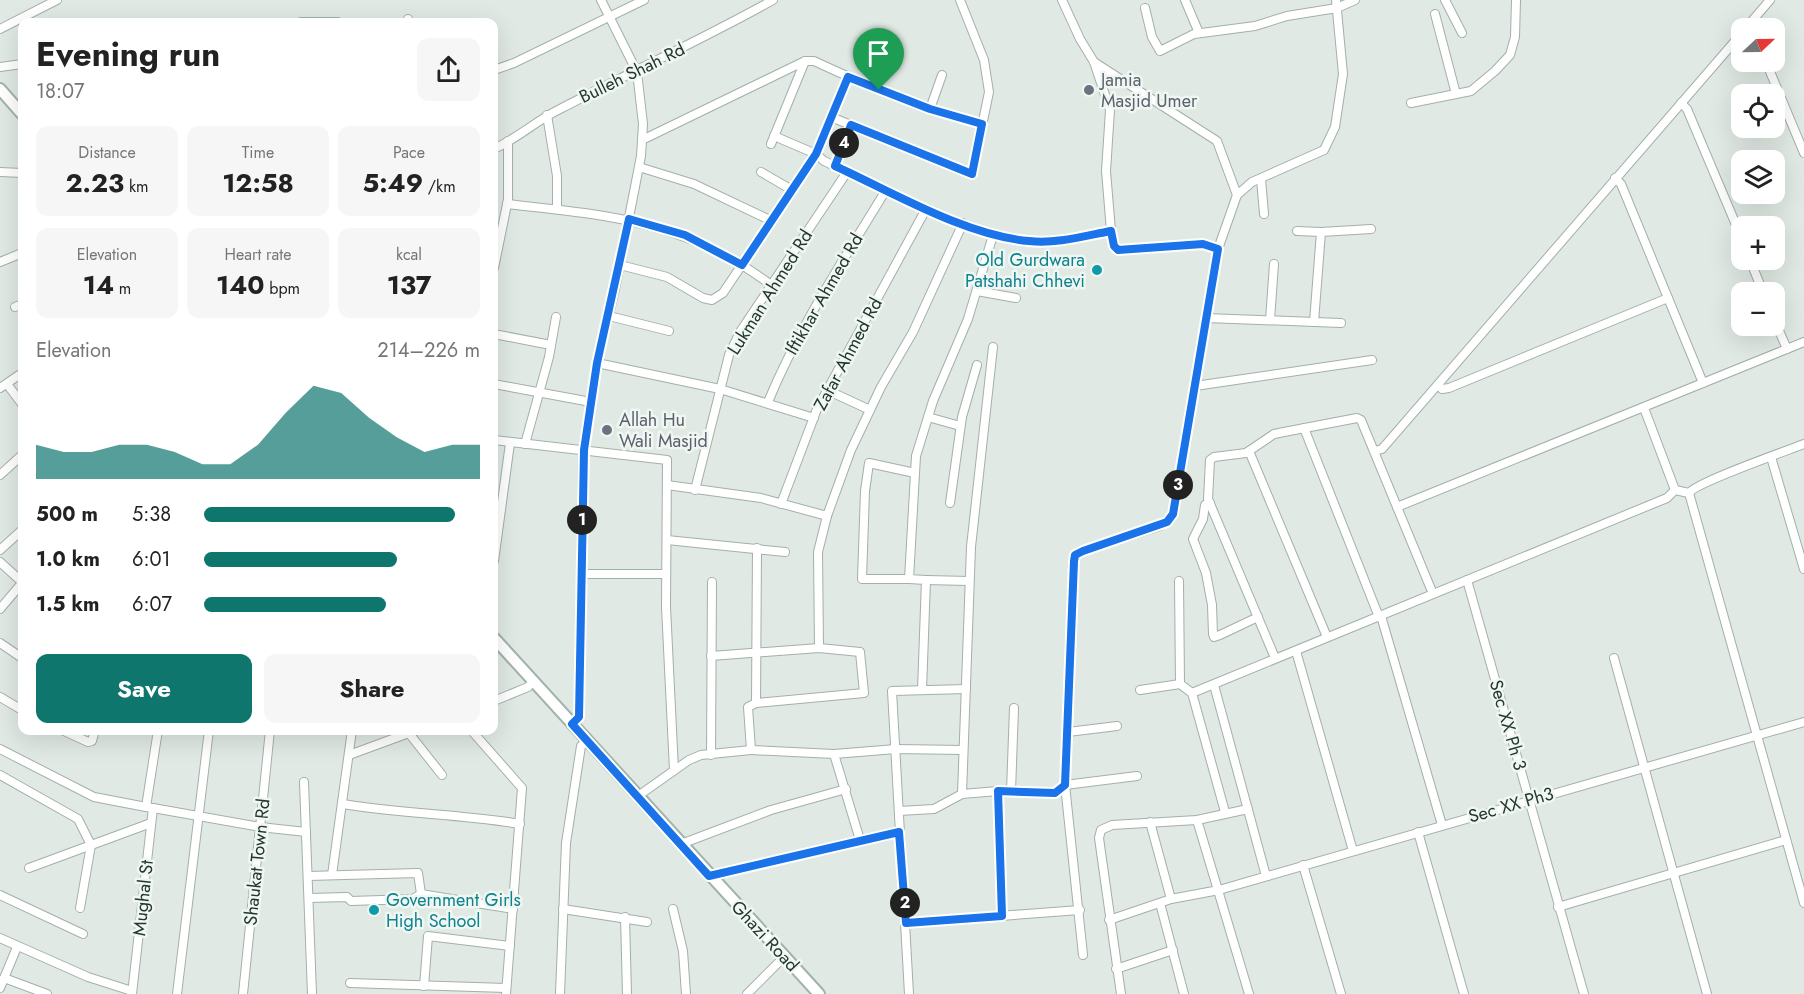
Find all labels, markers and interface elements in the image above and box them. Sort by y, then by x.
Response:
north arrow [1731,18,1785,72]
map controls [1731,18,1785,336]
pin [853,28,904,90]
text: Evening run [36,31,220,78]
street label: Bulleh Shah Rd [575,36,689,110]
icon: arrive [862,37,895,70]
button: share [417,38,480,101]
place label: Jamia Masjid Umer [1099,67,1198,114]
text: 18:07 [36,77,84,106]
marker: Jamia Masjid Umer [1082,83,1096,97]
button: locate [1731,84,1785,138]
pin: 4 [829,128,859,158]
text: 4 [838,131,850,154]
text: Distance [78,141,136,164]
text: Time [242,141,274,164]
text: Pace [393,141,425,164]
button: layers [1731,150,1785,204]
text: 2.23 [66,164,124,202]
text: 12:58 [222,164,294,202]
text: 5:49 [362,164,423,202]
text: km [124,175,148,198]
text: /km [423,175,456,198]
button: + [1731,216,1785,270]
street label: Lukman Ahmed Rd [721,224,819,360]
street label: Iftikhar Ahmed Rd [779,228,869,360]
text: Elevation [77,243,137,266]
text: Heart rate [225,243,291,266]
text: kcal [396,243,422,266]
place label: Old Gurdwara Patshahi Chhevi [965,247,1085,294]
marker: Old Gurdwara Patshahi Chhevi [1090,263,1104,277]
text: 14 [83,266,114,304]
text: 140 [216,266,265,304]
text: 137 [387,266,431,304]
text: m [114,277,131,300]
text: bpm [265,277,300,300]
button: − [1731,282,1785,336]
street label: Zafar Ahmed Rd [807,293,889,415]
text: Elevation [36,336,111,365]
text: 214–226 m [377,336,480,365]
place label: Allah Hu Wali Masjid [619,407,708,454]
marker: Allah Hu Wali Masjid [600,423,614,437]
pin: 3 [1163,470,1193,500]
text: 3 [1173,473,1183,496]
text: 500 m [36,500,98,529]
text: 5:38 [132,500,171,529]
pin: 1 [567,505,597,535]
text: 1 [578,508,586,531]
text: 1.0 km [36,545,100,574]
text: 6:01 [132,545,171,574]
text: 1.5 km [36,590,99,619]
text: 6:07 [132,590,172,619]
button: Save [36,654,252,723]
button: Share [264,654,480,723]
street label: Sec XX Ph 3 [1483,677,1533,773]
street label: Sec XX Ph3 [1465,780,1557,830]
street label: Shaukat Town Rd [237,797,277,927]
street label: Mughal St [126,858,160,937]
place label: Government Girls High School [386,887,521,934]
pin: 2 [890,888,920,918]
text: 2 [900,891,910,914]
street label: Ghazi Road [725,894,805,978]
marker: Government Girls High School [367,903,381,917]

